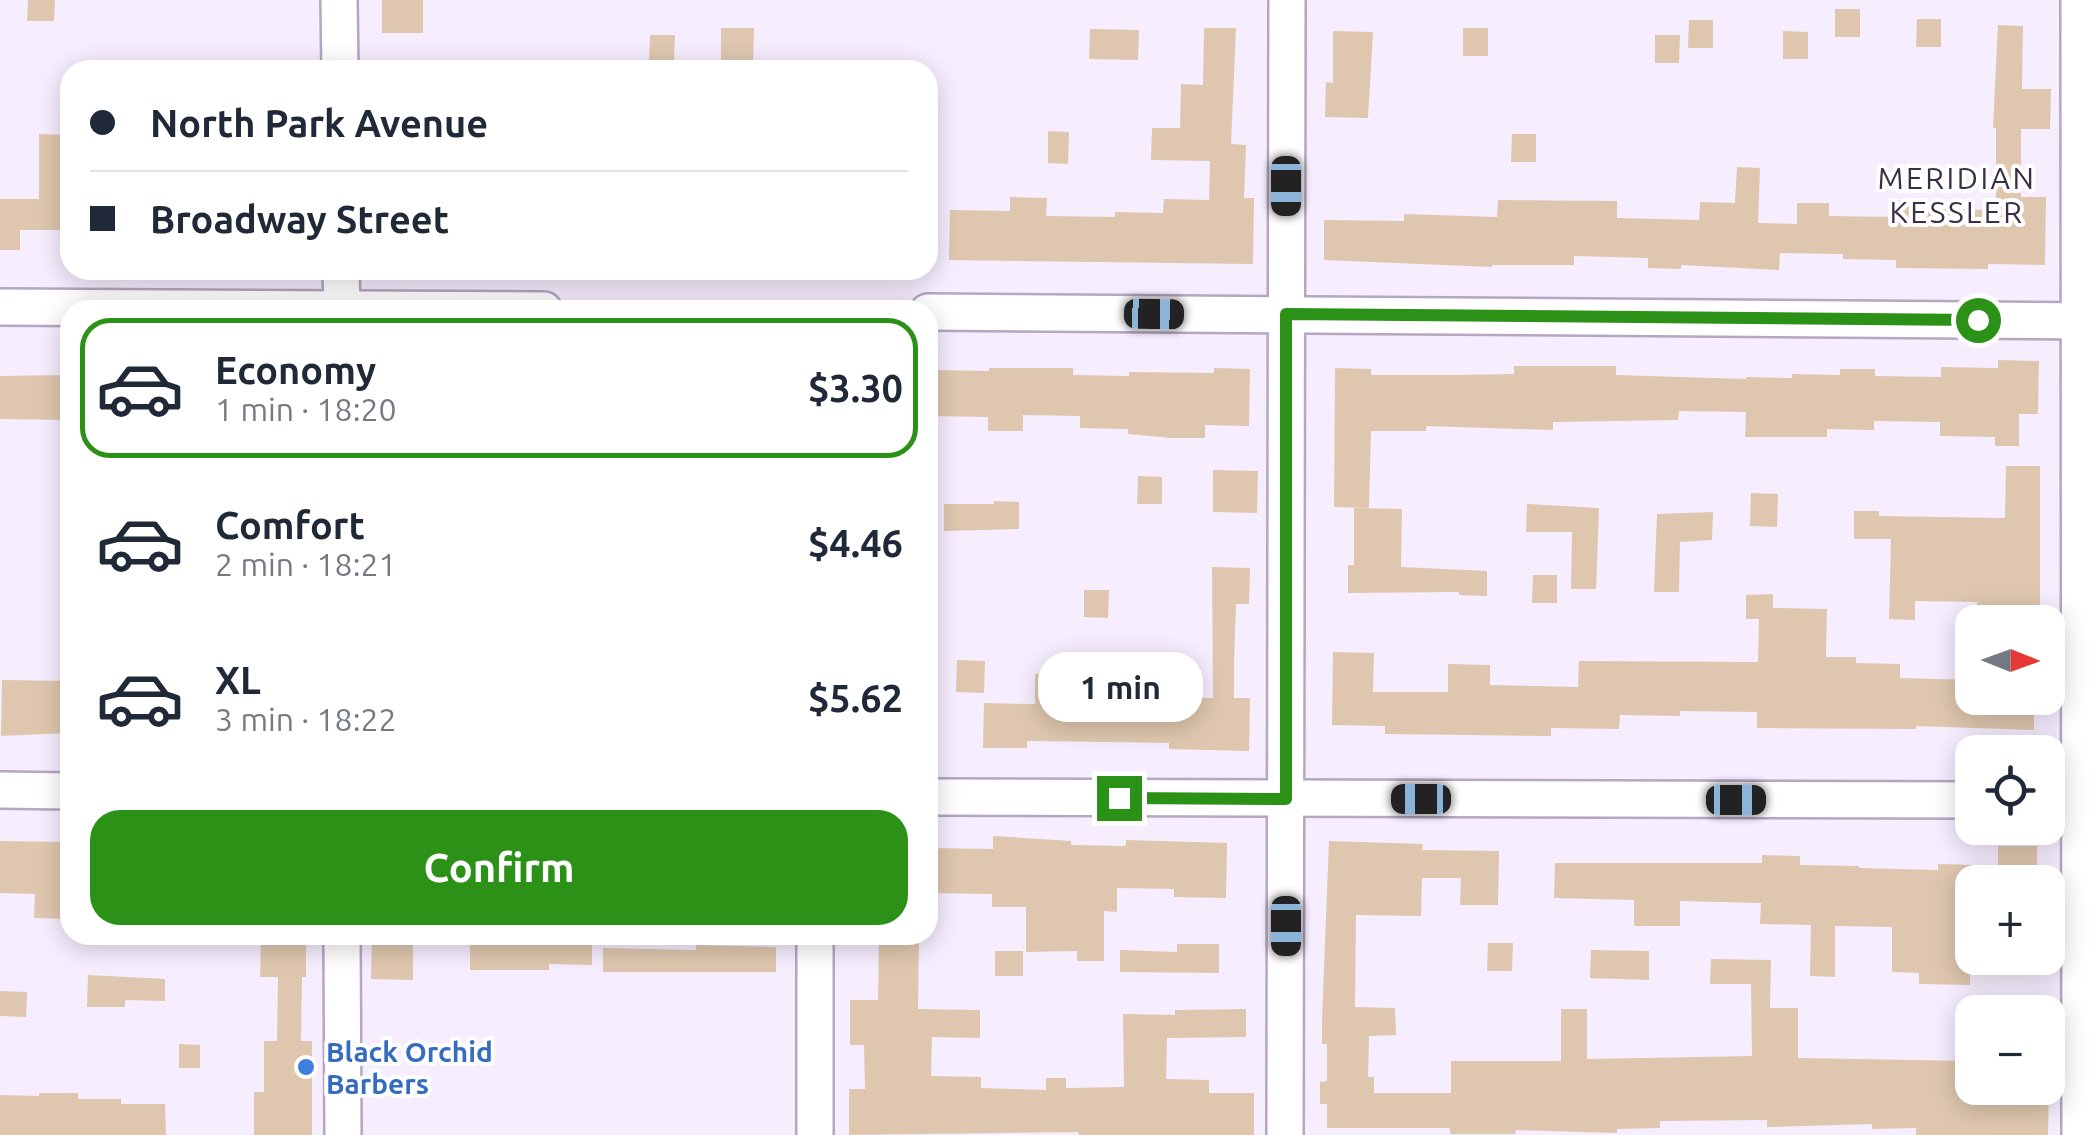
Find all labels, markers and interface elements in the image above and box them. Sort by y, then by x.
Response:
text: North Park Avenue [150,102,488,144]
car [1271,156,1301,216]
district label: MERIDIAN KESSLER [1877,161,2037,229]
text: Broadway Street [150,198,449,240]
car [1124,298,1184,330]
route start [1956,298,2001,343]
icon: car [95,343,185,433]
text: Economy [215,349,376,391]
text: $3.30 [808,367,903,409]
text: 1 min · 18:20 [215,391,397,427]
icon: car [95,498,185,588]
text: Comfort [215,504,365,546]
text: $4.46 [808,522,903,564]
text: 2 min · 18:21 [215,546,397,582]
north arrow [1955,605,2065,715]
map controls [1955,605,2065,1105]
icon: car [95,653,185,743]
callout: 1 min [1036,653,1202,723]
text: XL [215,659,261,701]
text: 1 min [1080,669,1161,705]
text: $5.62 [808,677,903,719]
text: 3 min · 18:22 [215,701,397,737]
button: locate [1955,735,2065,845]
route end [1097,776,1142,821]
car [1391,784,1451,814]
car [1706,785,1766,815]
button: Confirm [90,810,908,925]
button: + [1955,865,2065,975]
car [1271,896,1301,956]
button: − [1955,995,2065,1105]
place label: Black Orchid Barbers [326,1036,493,1099]
marker: Black Orchid Barbers [295,1056,317,1078]

